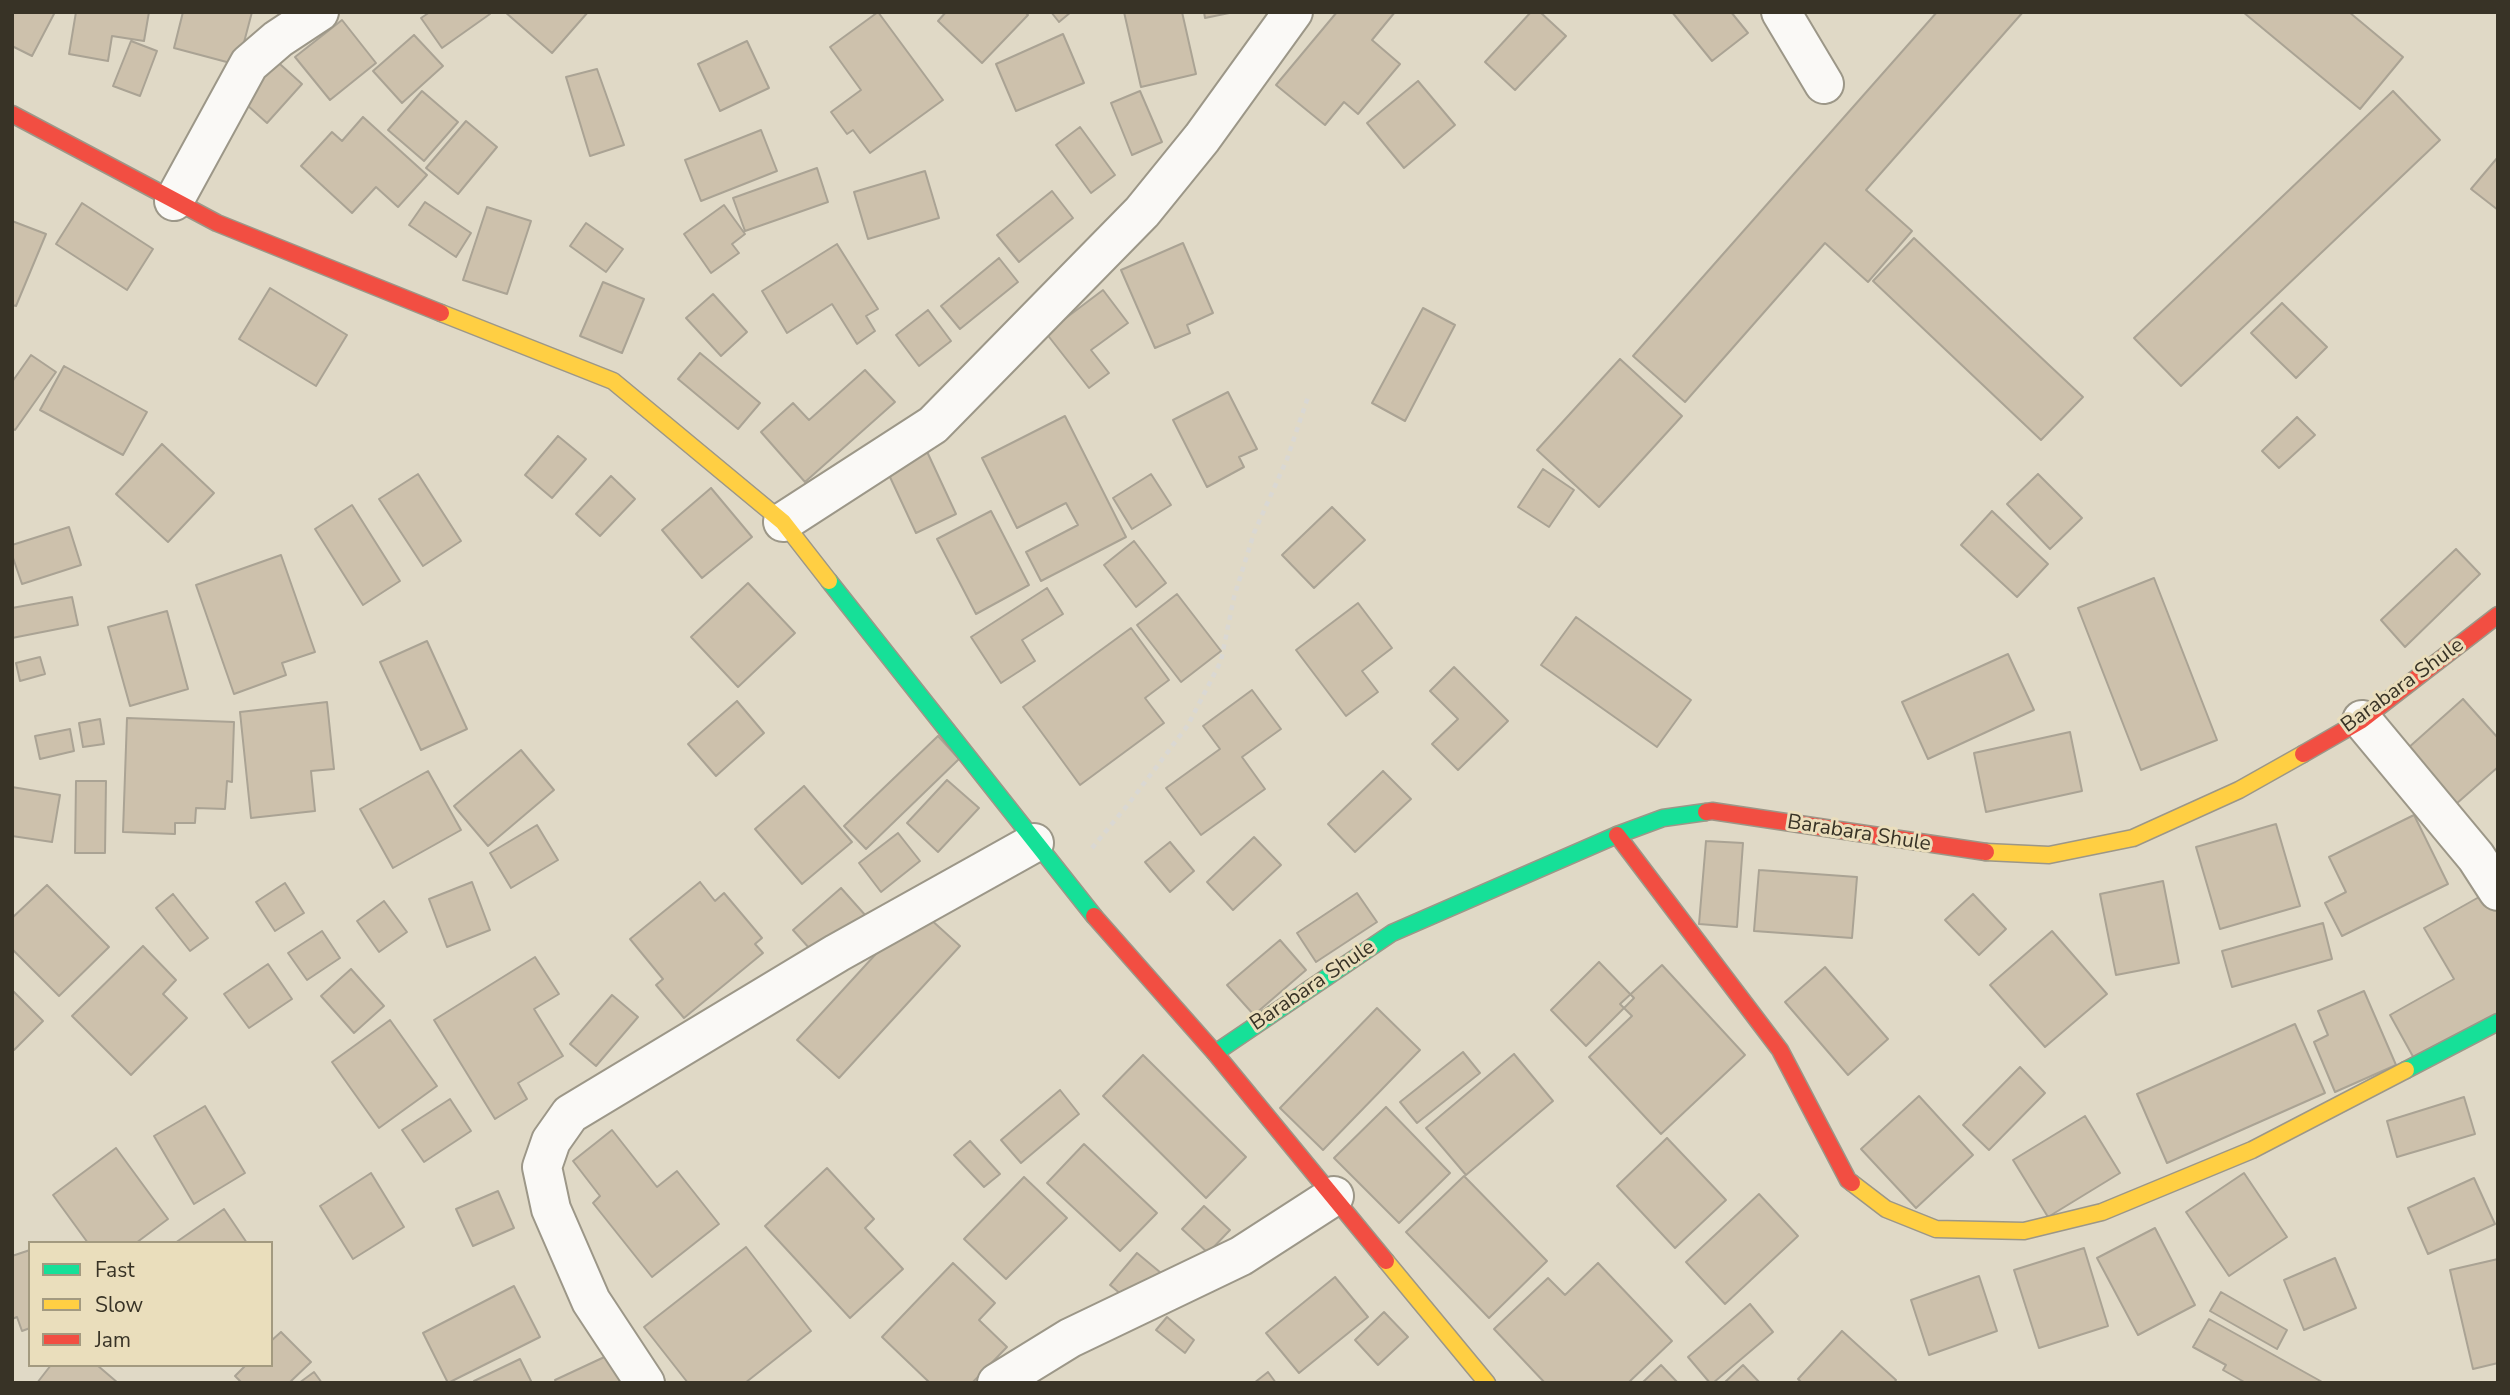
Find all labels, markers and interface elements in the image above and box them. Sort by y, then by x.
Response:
street label: Barabara Shule [2337,633,2469,739]
street label: Barabara Shule [1785,810,1933,858]
street label: Barabara Shule [1246,935,1380,1037]
legend [28,1241,273,1367]
text: Fast [95,1256,135,1284]
text: Slow [95,1291,143,1319]
text: Jam [95,1326,131,1354]

